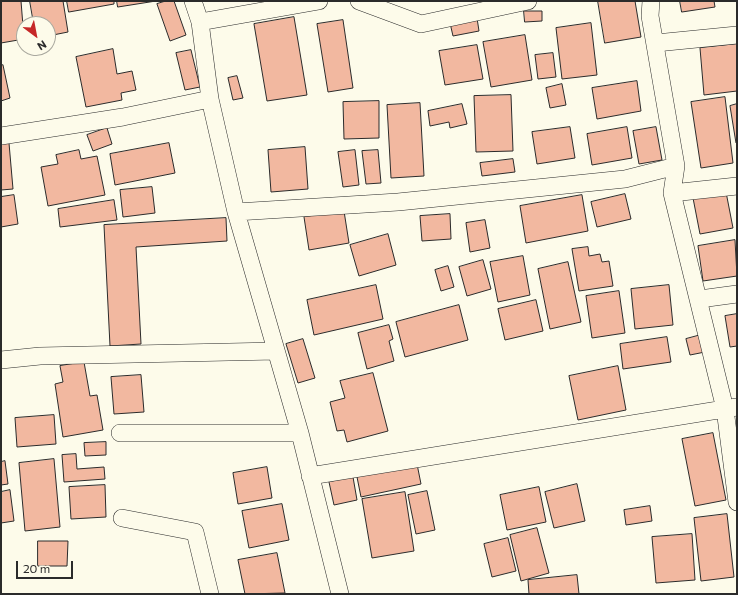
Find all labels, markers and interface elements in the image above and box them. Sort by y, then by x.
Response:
north arrow [16,16,56,56]
text: N [35,38,49,53]
scale bar [18,553,75,579]
text: 20 m [23,561,50,575]

